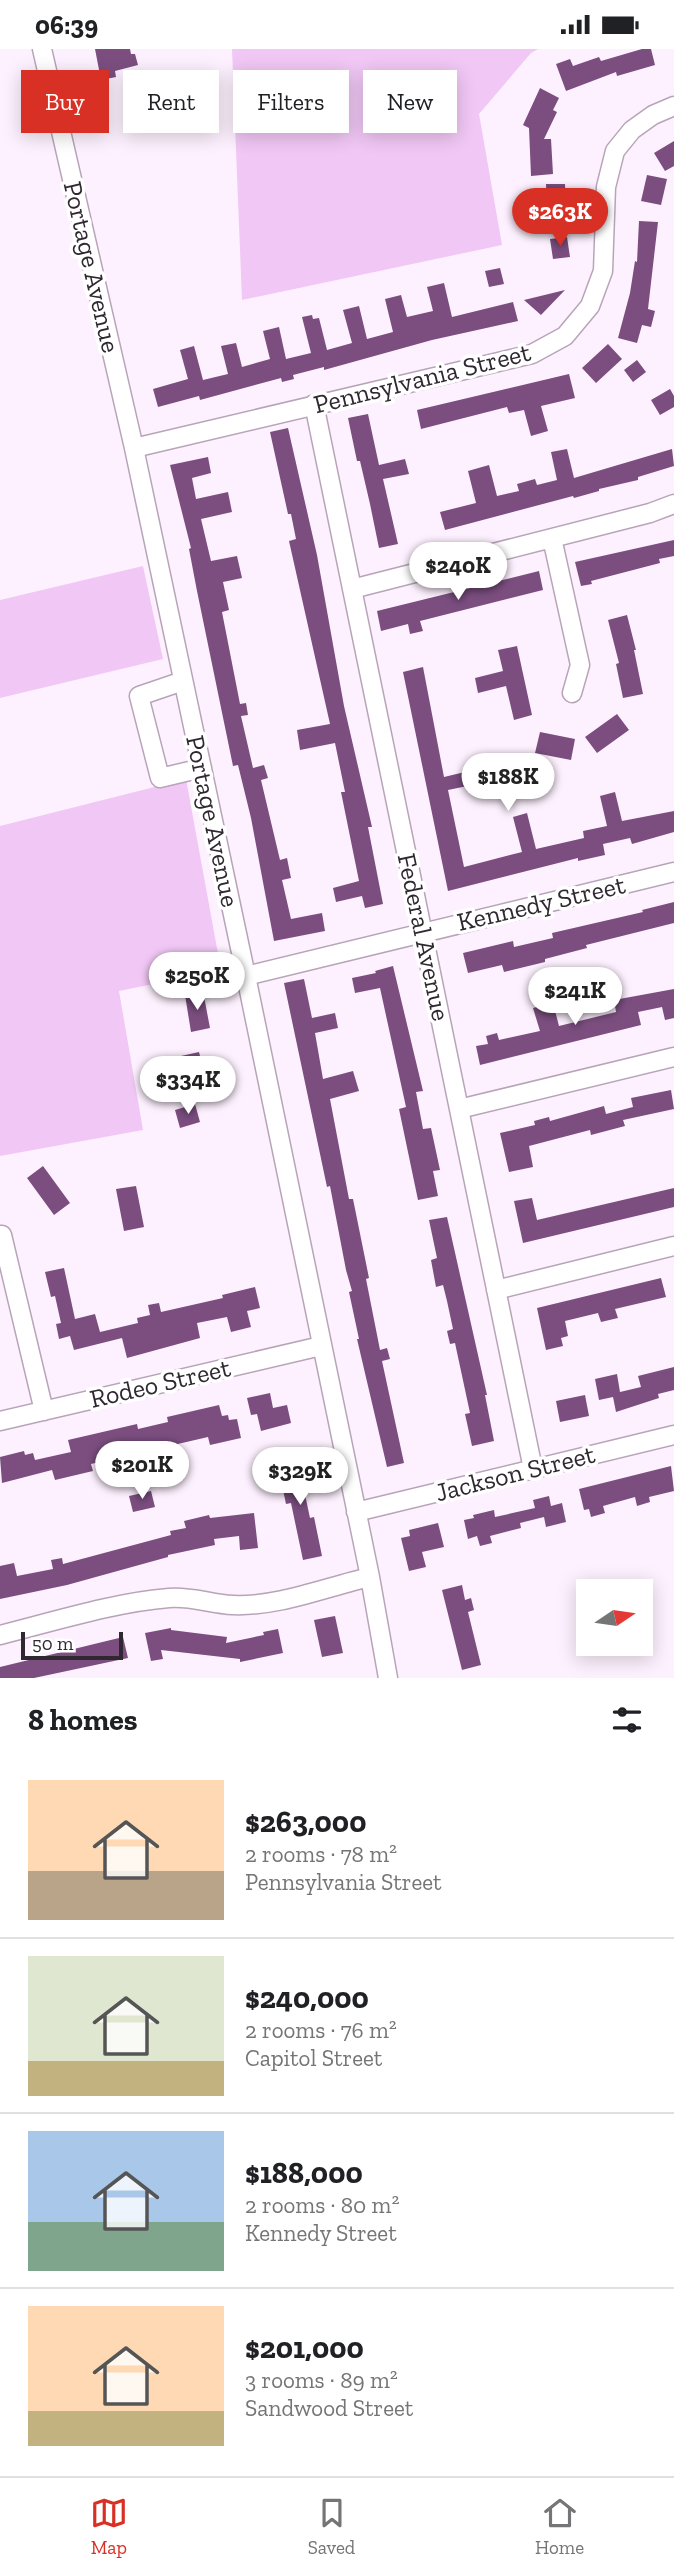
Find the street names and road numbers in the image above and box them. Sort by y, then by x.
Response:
street label: Portage Avenue [57,178,127,356]
street label: Pennsylvania Street [310,336,534,420]
street label: Portage Avenue [179,732,247,910]
street label: Federal Avenue [391,850,457,1024]
street label: Kennedy Street [454,868,628,938]
street label: Rodeo Street [87,1351,234,1415]
street label: Jackson Street [432,1438,598,1508]

